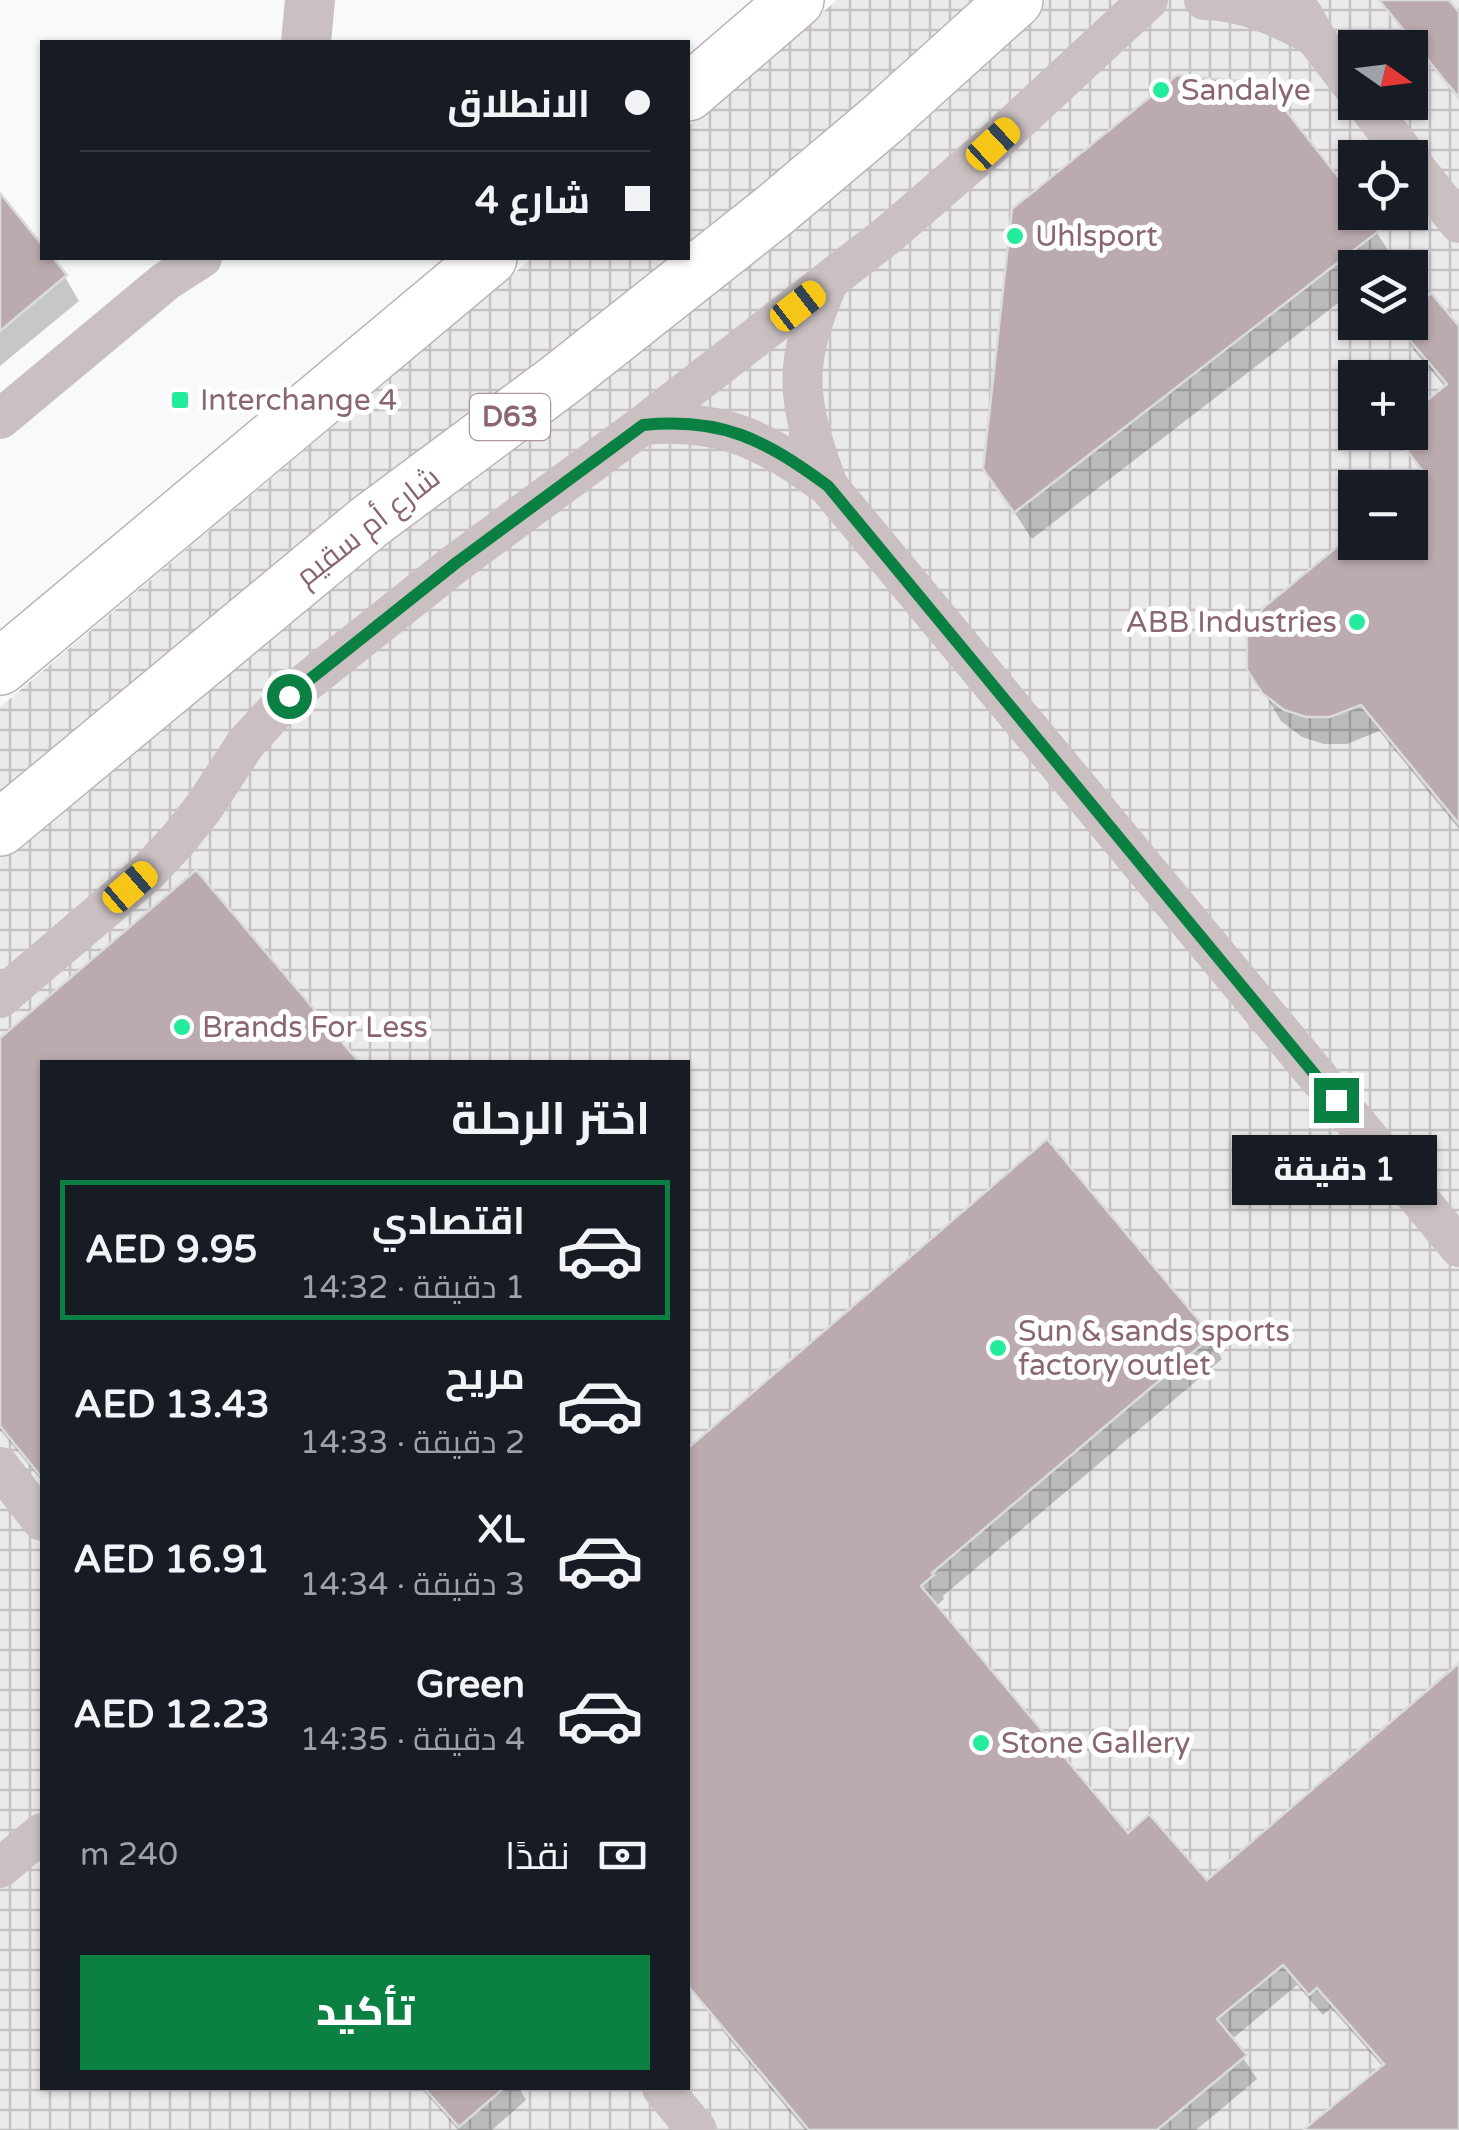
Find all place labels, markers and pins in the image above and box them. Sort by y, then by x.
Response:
place label: Sandalye [1181,72,1311,109]
marker: Sandalye [1150,79,1172,101]
place label: Uhlsport [1035,218,1158,255]
marker: Uhlsport [1004,225,1026,247]
place label: Interchange 4 [200,382,397,419]
marker: Interchange 4 [169,389,191,411]
place label: ABB Industries [1125,604,1337,641]
marker: ABB Industries [1346,611,1368,633]
place label: Brands For Less [202,1009,428,1046]
marker: Brands For Less [171,1016,193,1038]
place label: Sun & sands sports factory outlet [1018,1313,1290,1384]
marker: Sun & sands sports factory outlet [987,1337,1009,1359]
place label: Stone Gallery [1001,1725,1190,1762]
marker: Stone Gallery [970,1732,992,1754]

